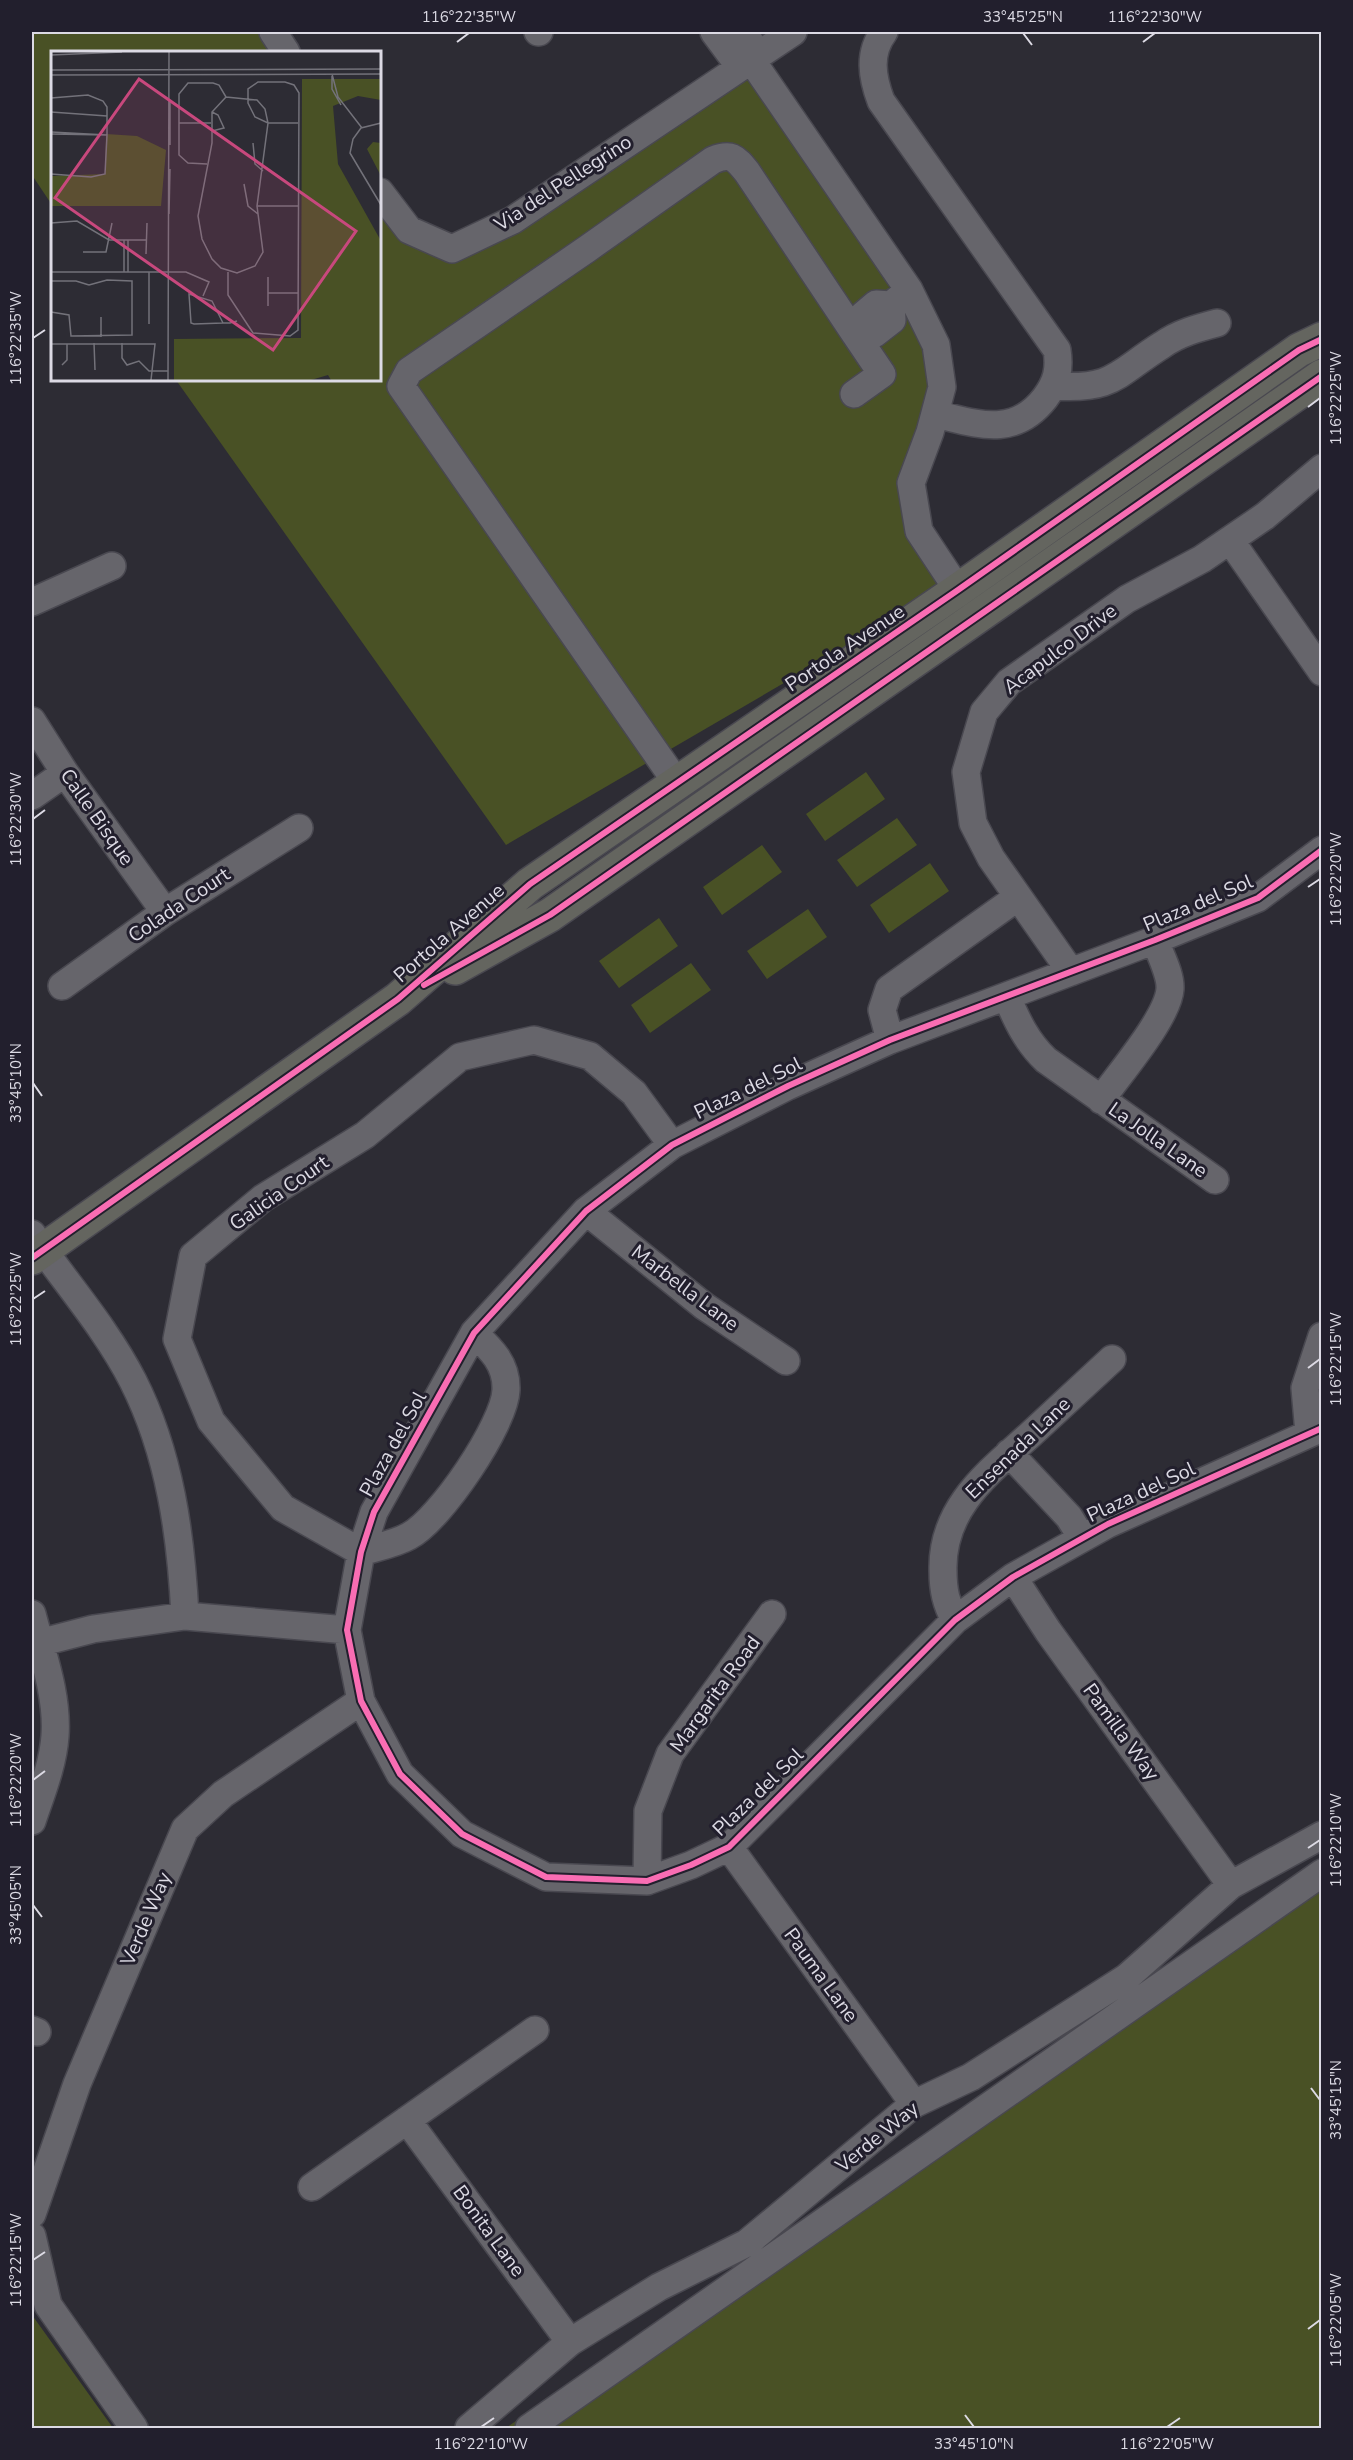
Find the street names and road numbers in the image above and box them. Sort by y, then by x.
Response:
street label: Via del Pellegrino [488,128,637,238]
street label: Acapulco Drive [998,597,1122,701]
street label: Portola Avenue [780,598,910,698]
street label: Calle Bisque [54,763,140,871]
street label: Colada Court [123,860,236,949]
street label: Plaza del Sol [1139,868,1257,938]
street label: Portola Avenue [388,877,510,989]
street label: Plaza del Sol [690,1050,806,1126]
street label: La Jolla Lane [1103,1096,1213,1184]
street label: Galicia Court [224,1148,335,1237]
street label: Marbella Lane [626,1239,744,1337]
street label: Plaza del Sol [353,1386,433,1502]
street label: Ensenada Lane [960,1391,1076,1505]
street label: Plaza del Sol [1082,1455,1200,1529]
street label: Margarita Road [663,1630,767,1758]
street label: Pamilla Way [1077,1678,1166,1787]
street label: Plaza del Sol [707,1742,809,1842]
street label: Verde Way [114,1867,178,1971]
street label: Pauma Lane [778,1922,864,2028]
street label: Verde Way [829,2095,925,2179]
street label: Bonita Lane [447,2180,531,2282]

